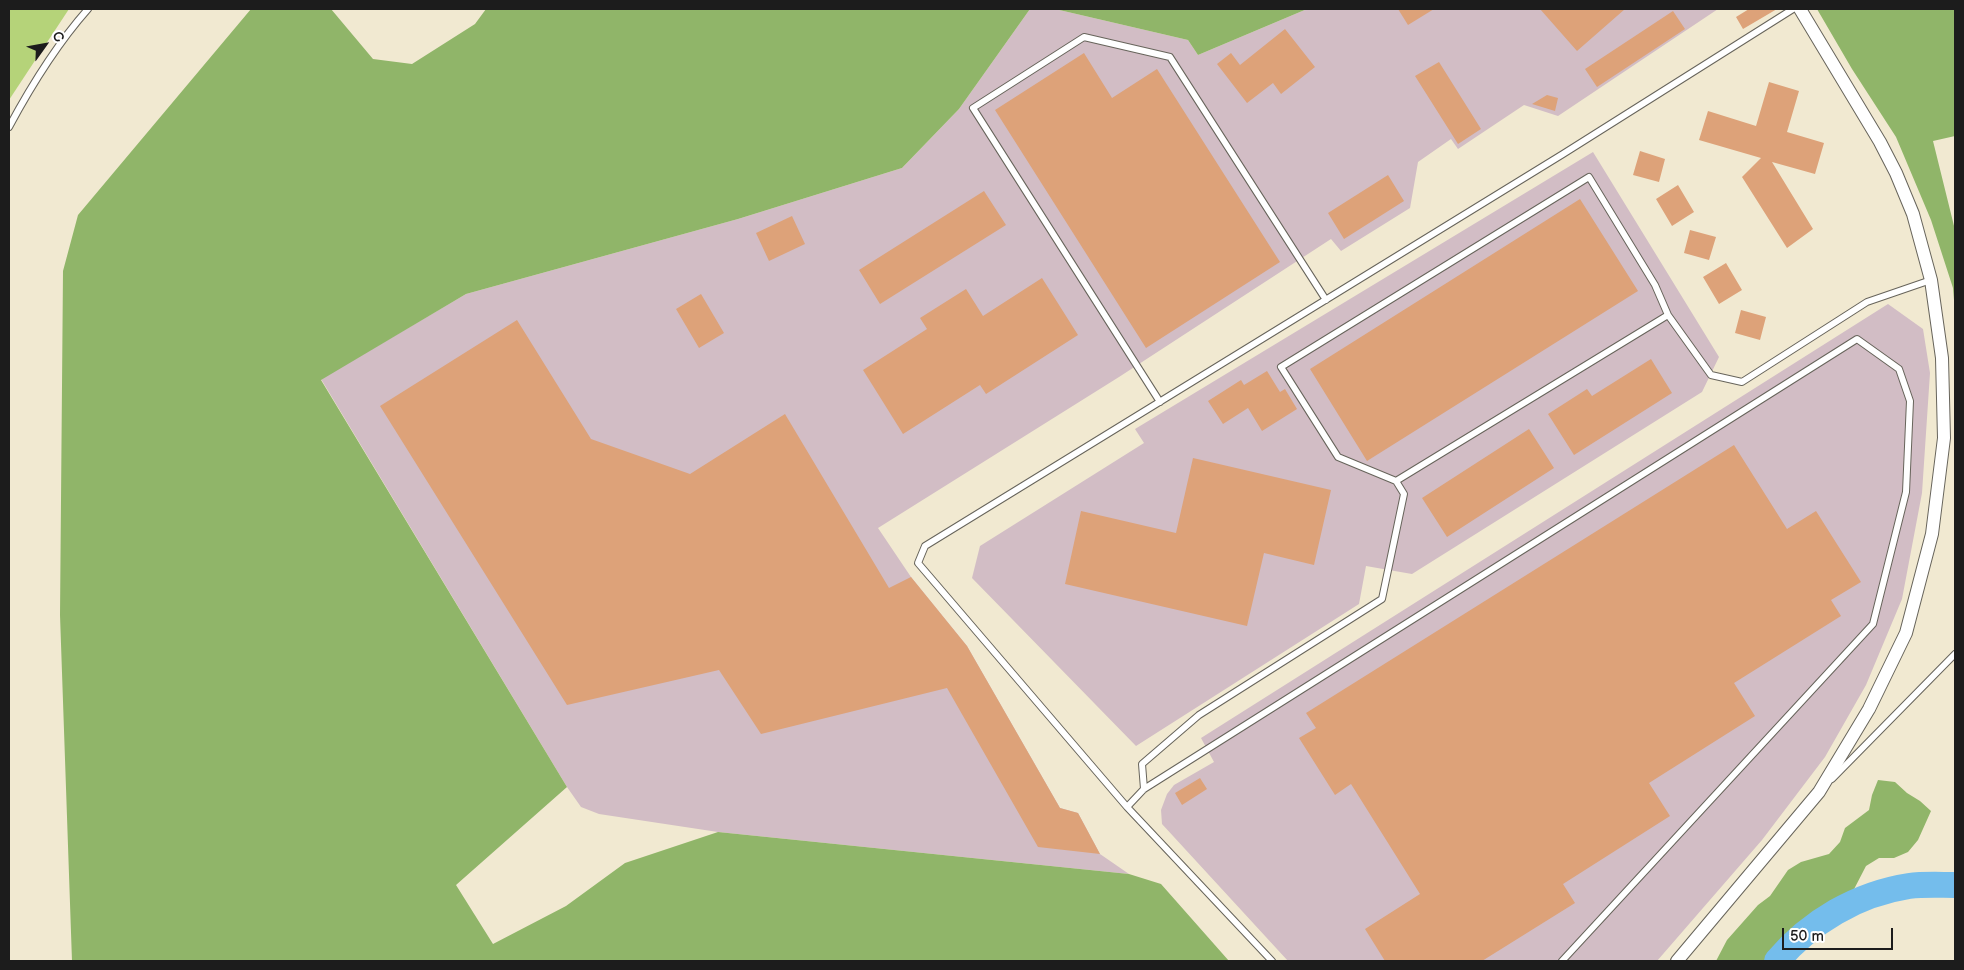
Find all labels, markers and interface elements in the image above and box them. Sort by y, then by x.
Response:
north arrow [20,20,70,70]
text: С [48,28,68,45]
scale bar [1784,918,1895,950]
text: 50 m [1790,927,1824,946]

